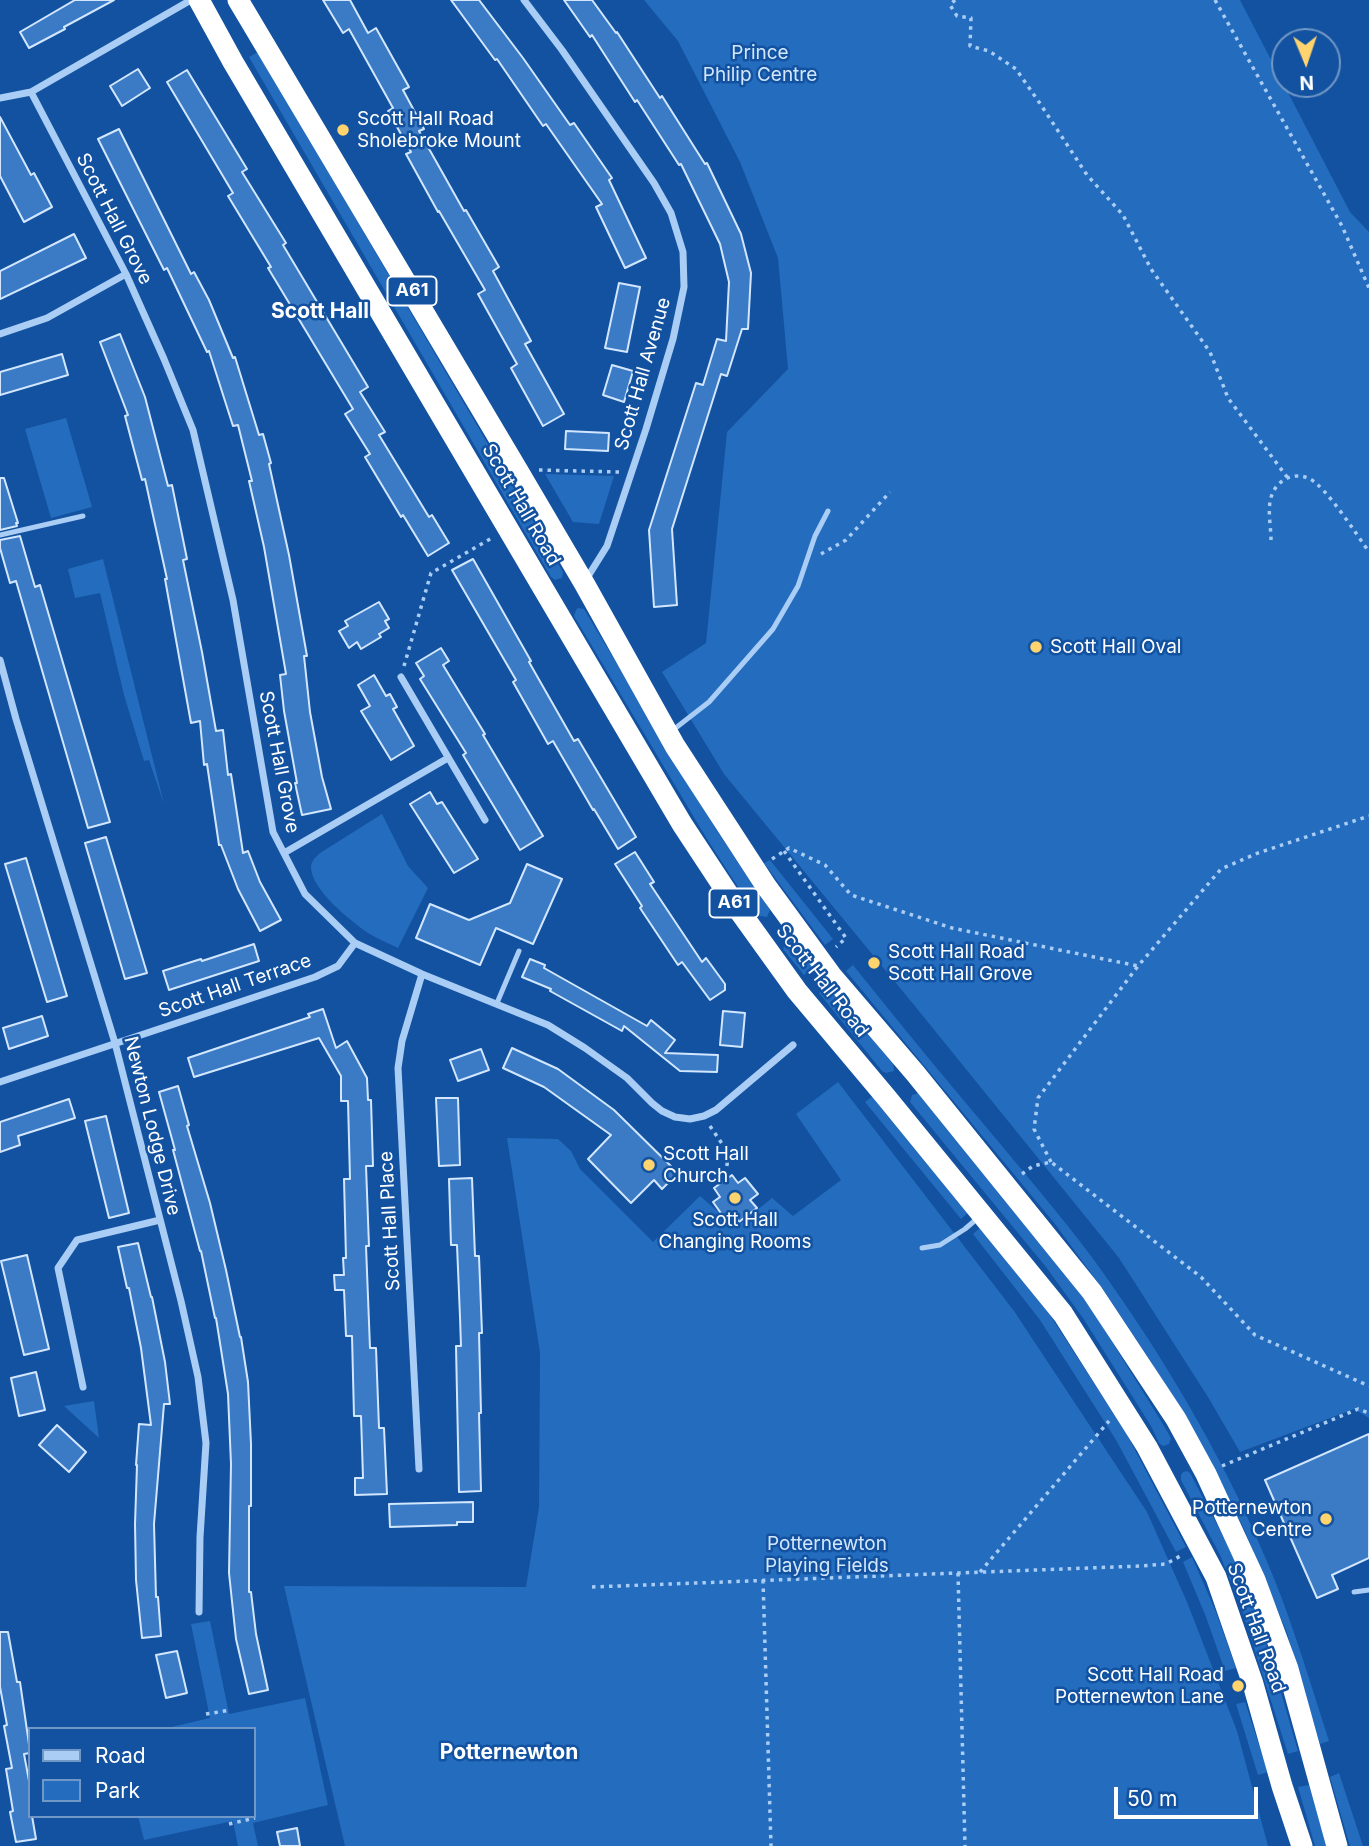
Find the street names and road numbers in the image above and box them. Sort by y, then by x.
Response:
street label: Scott Hall Grove [71,149,157,289]
road number: A61 [388,276,436,306]
street label: Scott Hall Avenue [610,295,676,453]
street label: Scott Hall Road [477,440,565,570]
street label: Scott Hall Grove [254,689,304,835]
road number: A61 [710,888,758,918]
street label: Scott Hall Road [771,920,873,1042]
street label: Scott Hall Terrace [156,949,314,1023]
street label: Newton Lodge Drive [119,1034,185,1218]
street label: Scott Hall Place [375,1150,405,1292]
street label: Scott Hall Road [1222,1560,1290,1696]

